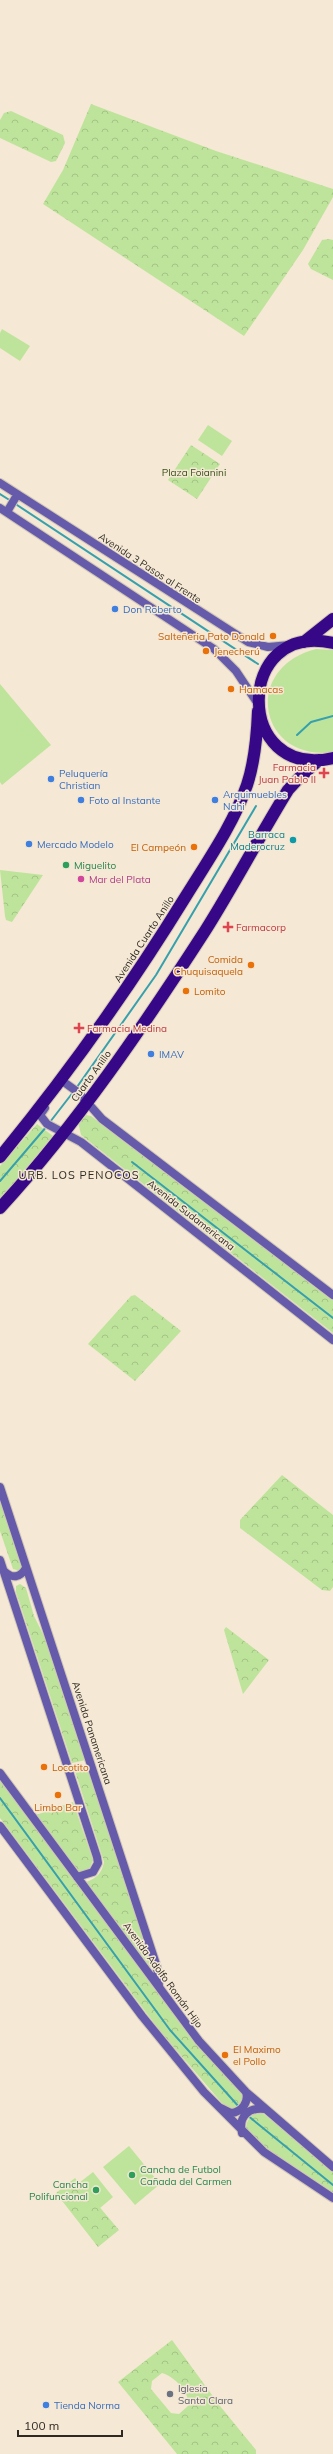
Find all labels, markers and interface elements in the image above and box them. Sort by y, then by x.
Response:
park label: Plaza Foianini [162,466,226,479]
street label: Avenida 3 Pasos al Frente [96,530,204,606]
place label: Don Roberto [123,603,182,616]
marker: Don Roberto [110,604,120,614]
place label: Salteñeria Pato Donald [158,630,265,643]
marker: Salteñeria Pato Donald [268,631,278,641]
place label: Jenecherú [214,645,260,658]
marker: Jenecherú [201,646,211,656]
place label: Hamacas [239,683,283,696]
marker: Hamacas [226,684,236,694]
place label: Farmacia Juan Pablo II [258,761,316,786]
place label: Peluquería Christian [59,767,108,792]
marker: Farmacia Juan Pablo II [319,768,329,778]
marker: Peluquería Christian [46,774,56,784]
place label: Arquimuebles Nahi [223,788,287,813]
place label: Foto al Instante [89,794,160,807]
marker: Foto al Instante [76,795,86,805]
marker: Arquimuebles Nahi [210,795,220,805]
place label: Barraca Maderocruz [230,828,285,853]
marker: Barraca Maderocruz [288,835,298,845]
place label: Mercado Modelo [37,838,114,851]
marker: Mercado Modelo [24,839,34,849]
place label: El Campeón [131,841,186,854]
marker: El Campeón [189,842,199,852]
place label: Miguelito [74,859,116,872]
marker: Miguelito [61,860,71,870]
place label: Mar del Plata [89,873,151,886]
marker: Mar del Plata [76,874,86,884]
street label: Avenida Cuarto Anillo [111,893,177,985]
place label: Farmacorp [236,921,286,934]
marker: Farmacorp [223,922,233,932]
place label: Comida Chuquisaquela [174,953,243,978]
marker: Comida Chuquisaquela [246,960,256,970]
place label: Lomito [194,985,226,998]
marker: Lomito [181,986,191,996]
place label: Farmacia Medina [87,1022,167,1035]
marker: Farmacia Medina [74,1023,84,1033]
street label: Cuarto Anillo [68,1048,114,1104]
place label: IMAV [159,1048,184,1061]
marker: IMAV [146,1049,156,1059]
district label: URB. LOS PENOCOS [18,1168,140,1182]
street label: Avenida Sudamericana [145,1177,237,1253]
street label: Avenida Panamericana [69,1680,115,1786]
place label: Locotito [52,1761,89,1774]
marker: Locotito [39,1762,49,1772]
marker: Limbo Bar [53,1790,63,1800]
place label: Limbo Bar [34,1801,82,1814]
street label: Avenida Adolfo Román Hijo [120,1920,206,2031]
place label: El Maximo el Pollo [233,2043,281,2068]
marker: El Maximo el Pollo [220,2050,230,2060]
place label: Cancha de Futbol Cañada del Carmen [140,2163,232,2188]
marker: Cancha de Futbol Cañada del Carmen [127,2170,137,2180]
place label: Cancha Polifuncional [29,2178,88,2203]
marker: Cancha Polifuncional [91,2185,101,2195]
place label: Iglesia Santa Clara [178,2382,233,2407]
marker: Iglesia Santa Clara [165,2389,175,2399]
place label: Tienda Norma [54,2399,120,2412]
marker: Tienda Norma [41,2400,51,2410]
scale bar [18,2412,122,2438]
text: 100 m [24,2418,59,2433]

